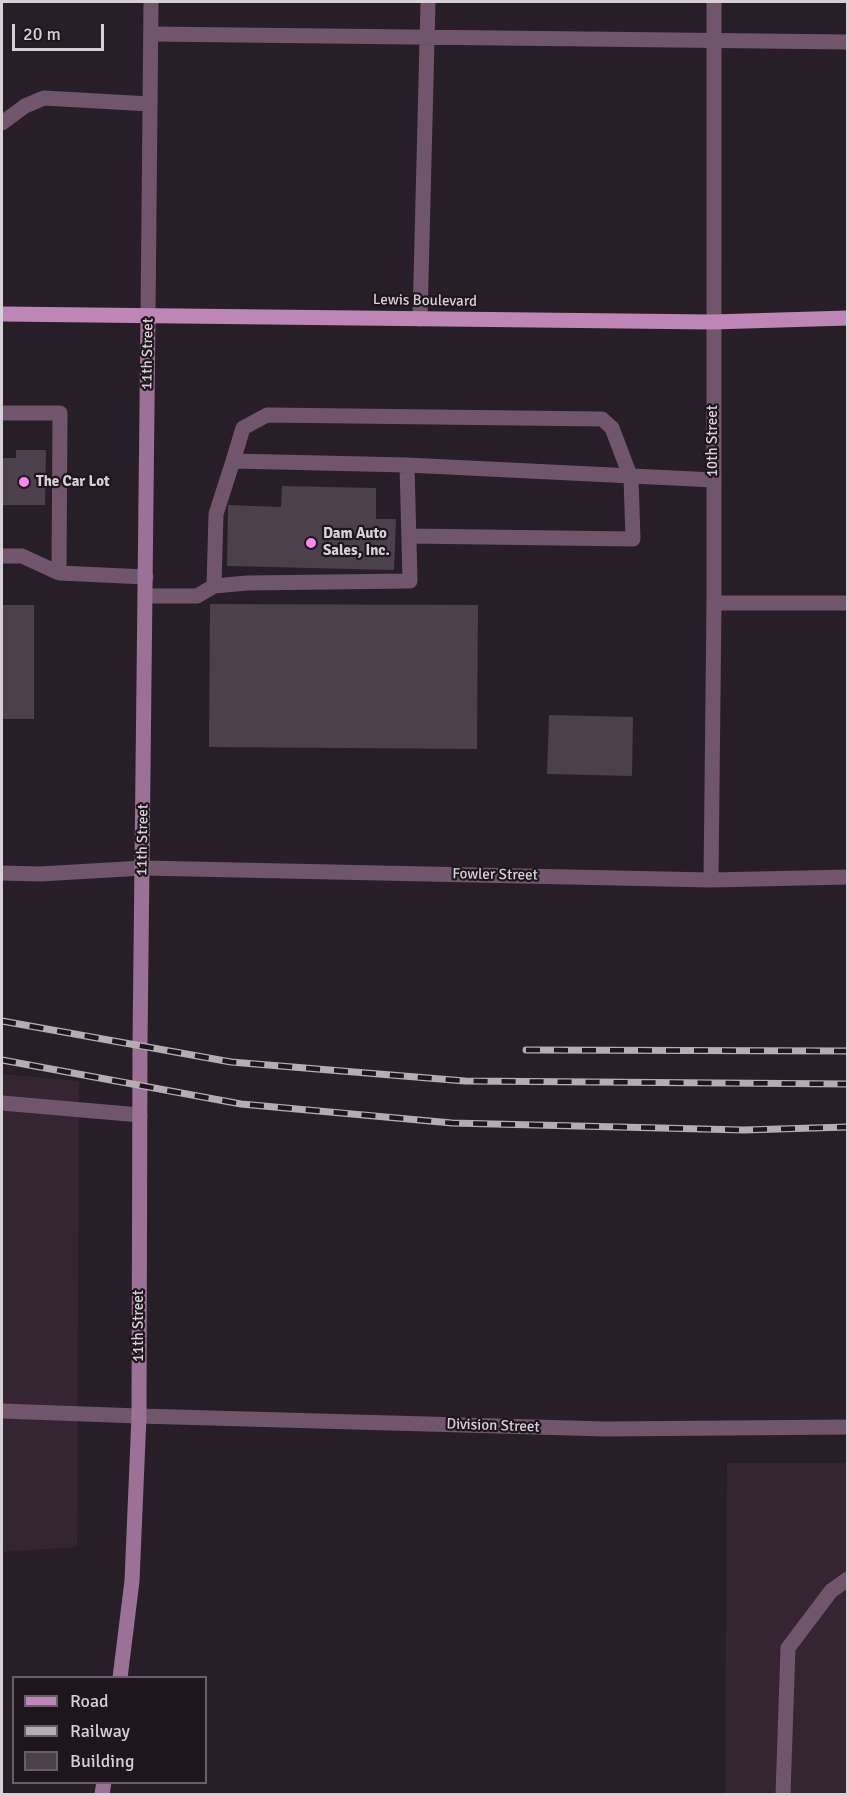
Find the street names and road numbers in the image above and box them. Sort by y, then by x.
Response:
street label: Lewis Boulevard [373,291,477,311]
street label: 11th Street [138,318,158,390]
street label: 10th Street [704,405,722,477]
street label: 11th Street [133,804,153,876]
street label: Fowler Street [452,865,538,885]
street label: 11th Street [130,1290,148,1362]
street label: Division Street [446,1415,540,1437]

